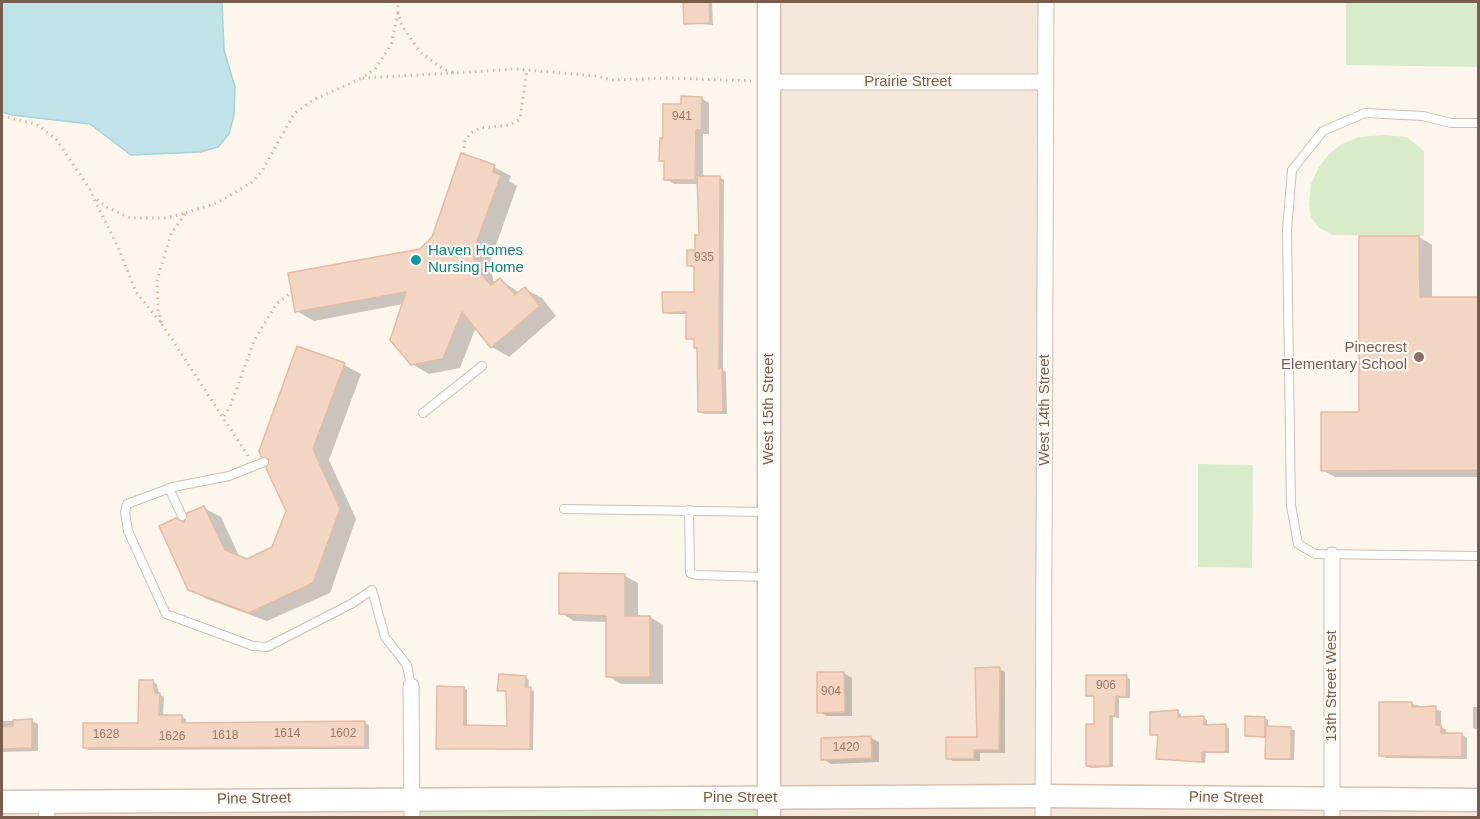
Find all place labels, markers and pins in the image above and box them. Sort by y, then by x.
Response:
place label: Haven Homes Nursing Home [428,242,524,277]
marker: Haven Homes Nursing Home [409,253,423,267]
place label: Pinecrest Elementary School [1281,339,1407,374]
marker: Pinecrest Elementary School [1412,350,1426,364]

